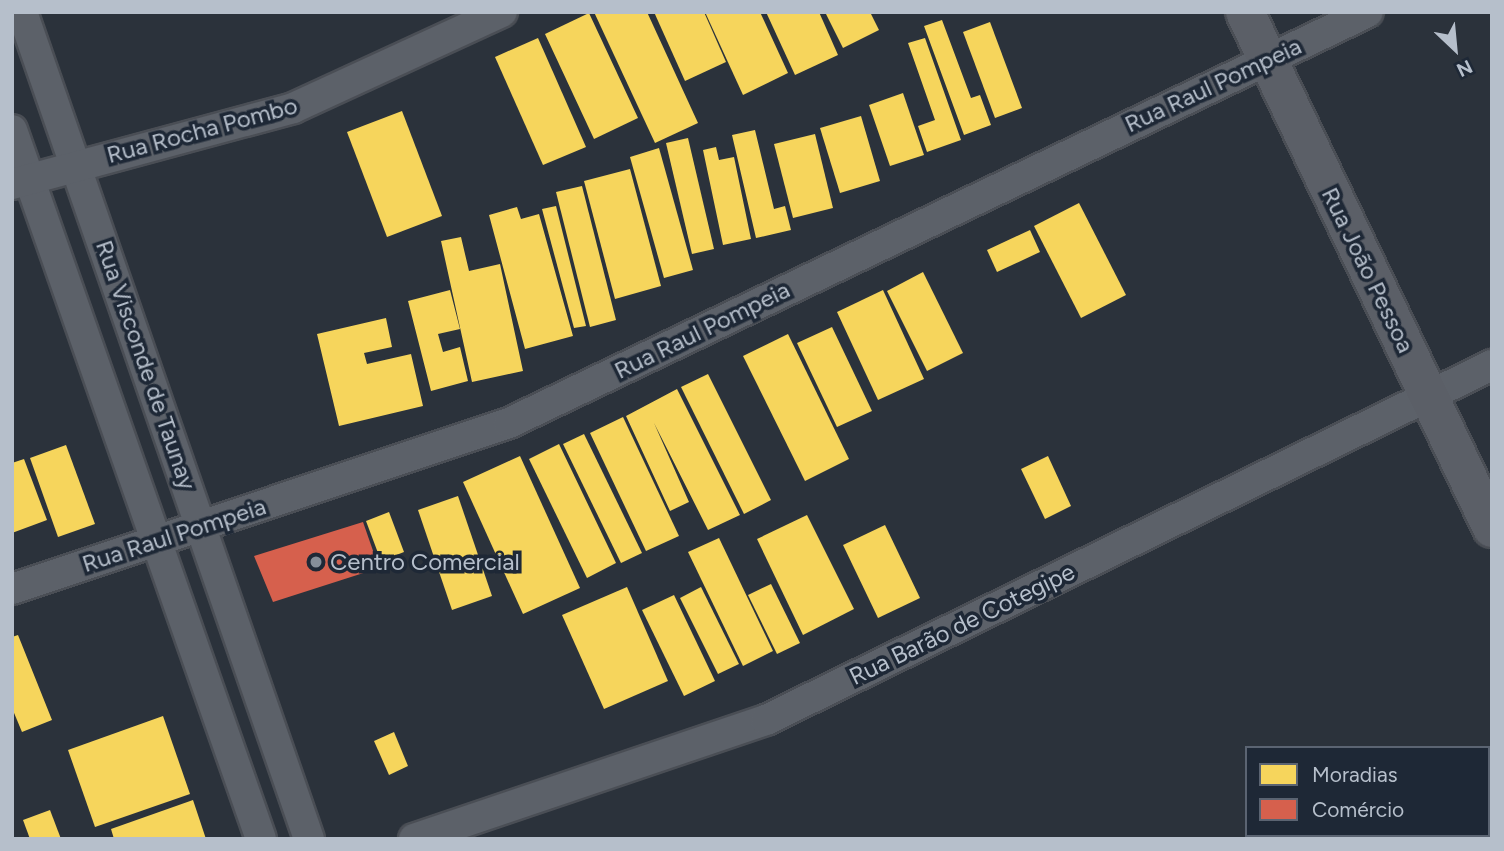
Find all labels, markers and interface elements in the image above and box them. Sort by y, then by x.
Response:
north arrow [1420,14,1490,84]
street label: Rua Raul Pompeia [1120,31,1306,139]
text: N [1453,55,1476,82]
street label: Rua Rocha Pombo [104,91,300,169]
street label: Rua João Pessoa [1316,183,1420,357]
street label: Rua Visconde de Taunay [90,236,202,494]
street label: Rua Raul Pompeia [610,275,794,385]
street label: Rua Raul Pompeia [78,492,270,578]
place label: Centro Comercial [330,548,520,576]
marker: Centro Comercial [308,554,324,570]
street label: Rua Barão de Cotegipe [845,557,1079,691]
legend [1245,746,1490,837]
text: Moradias [1312,762,1397,787]
text: Comércio [1312,797,1404,822]

